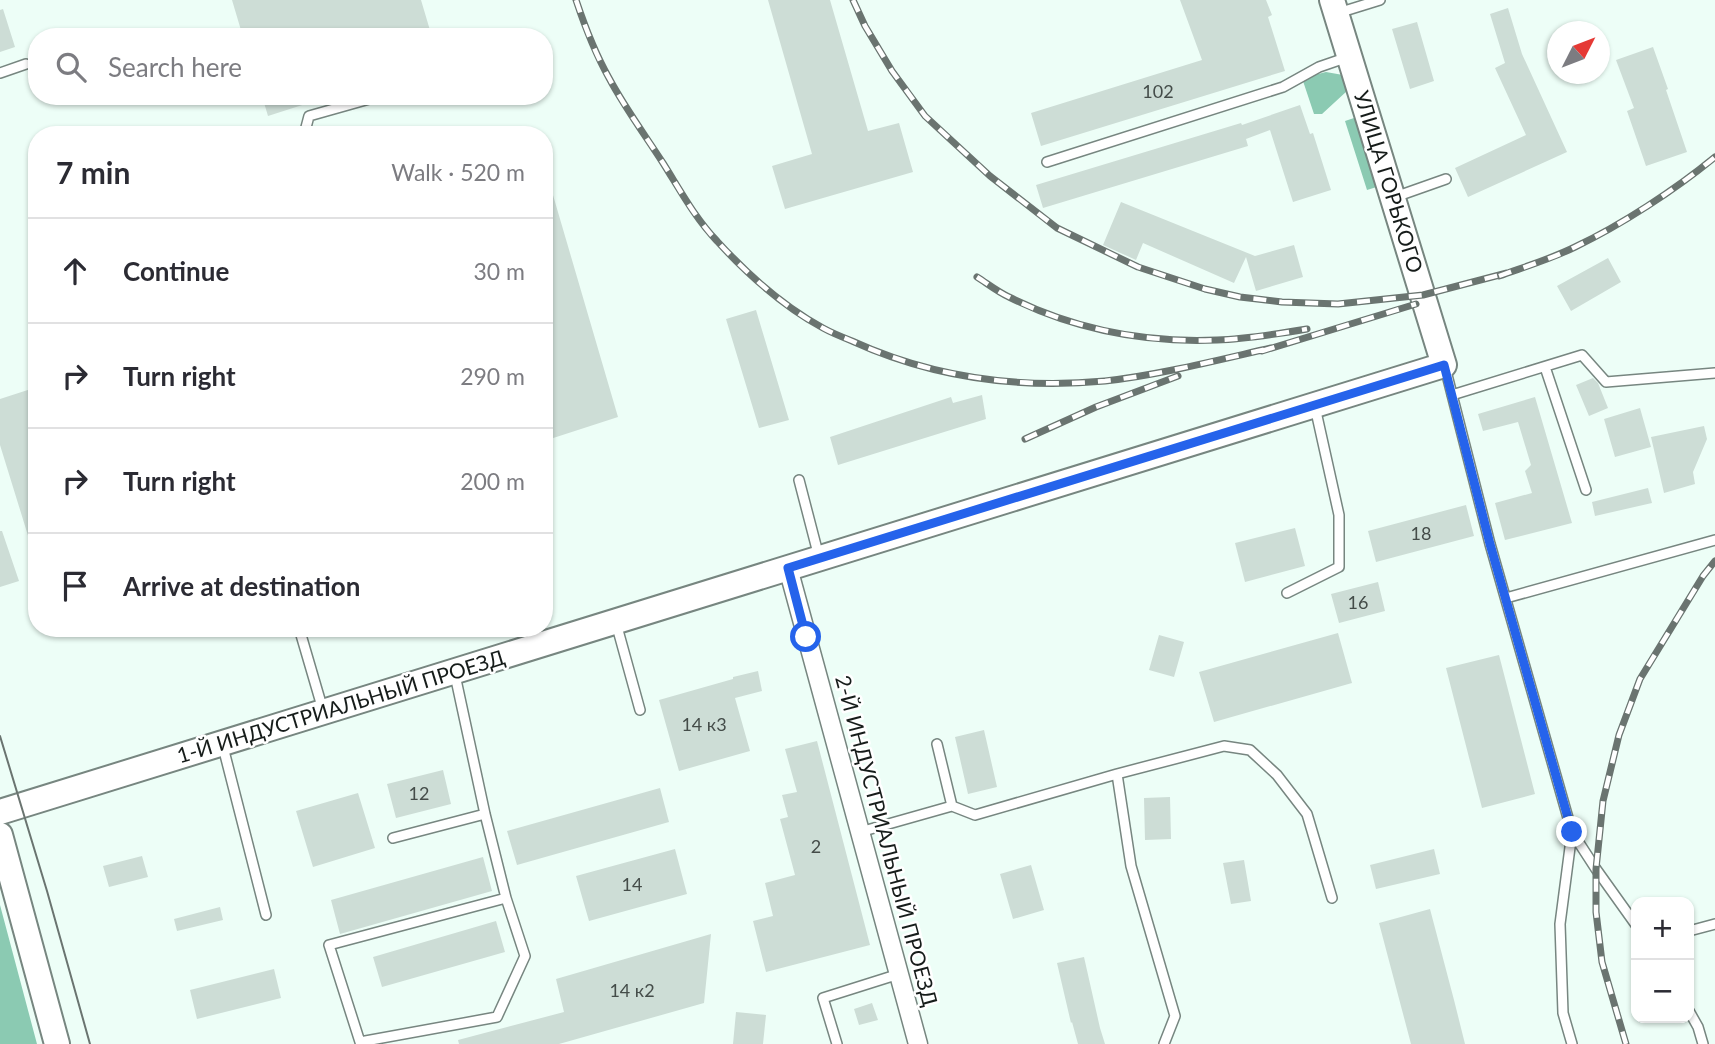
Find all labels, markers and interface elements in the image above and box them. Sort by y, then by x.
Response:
north arrow [1547,21,1610,84]
search box [28,28,553,105]
icon: search [52,48,90,86]
text: Search here [108,51,242,83]
house number: 102 [1142,80,1174,102]
street label: УЛИЦА ГОРЬКОГО [1350,87,1429,276]
text: 7 min [56,154,130,190]
text: Walk · 520 m [391,158,525,186]
icon: ahead [56,252,94,290]
text: Continue [123,255,229,287]
text: 30 m [474,257,525,285]
icon: right [56,357,94,395]
text: Turn right [123,360,236,392]
text: 290 m [460,362,525,390]
icon: right [56,462,94,500]
text: Turn right [123,465,236,497]
text: 200 m [460,467,525,495]
house number: 18 [1411,522,1431,544]
icon: arrive [56,567,94,605]
text: Arrive at destination [123,570,360,602]
house number: 16 [1348,591,1368,613]
route start [790,621,821,652]
street label: 1-Й ИНДУСТРИАЛЬНЫЙ ПРОЕЗД [174,644,508,767]
street label: 2-Й ИНДУСТРИАЛЬНЫЙ ПРОЕЗД [831,672,944,1009]
house number: 14 к3 [681,713,727,735]
house number: 12 [409,782,429,804]
route end [1556,816,1587,847]
house number: 2 [811,835,821,857]
house number: 14 [622,873,642,895]
map controls [1631,897,1694,1023]
button: + [1631,897,1694,960]
button: − [1631,960,1694,1023]
house number: 14 к2 [609,979,655,1001]

